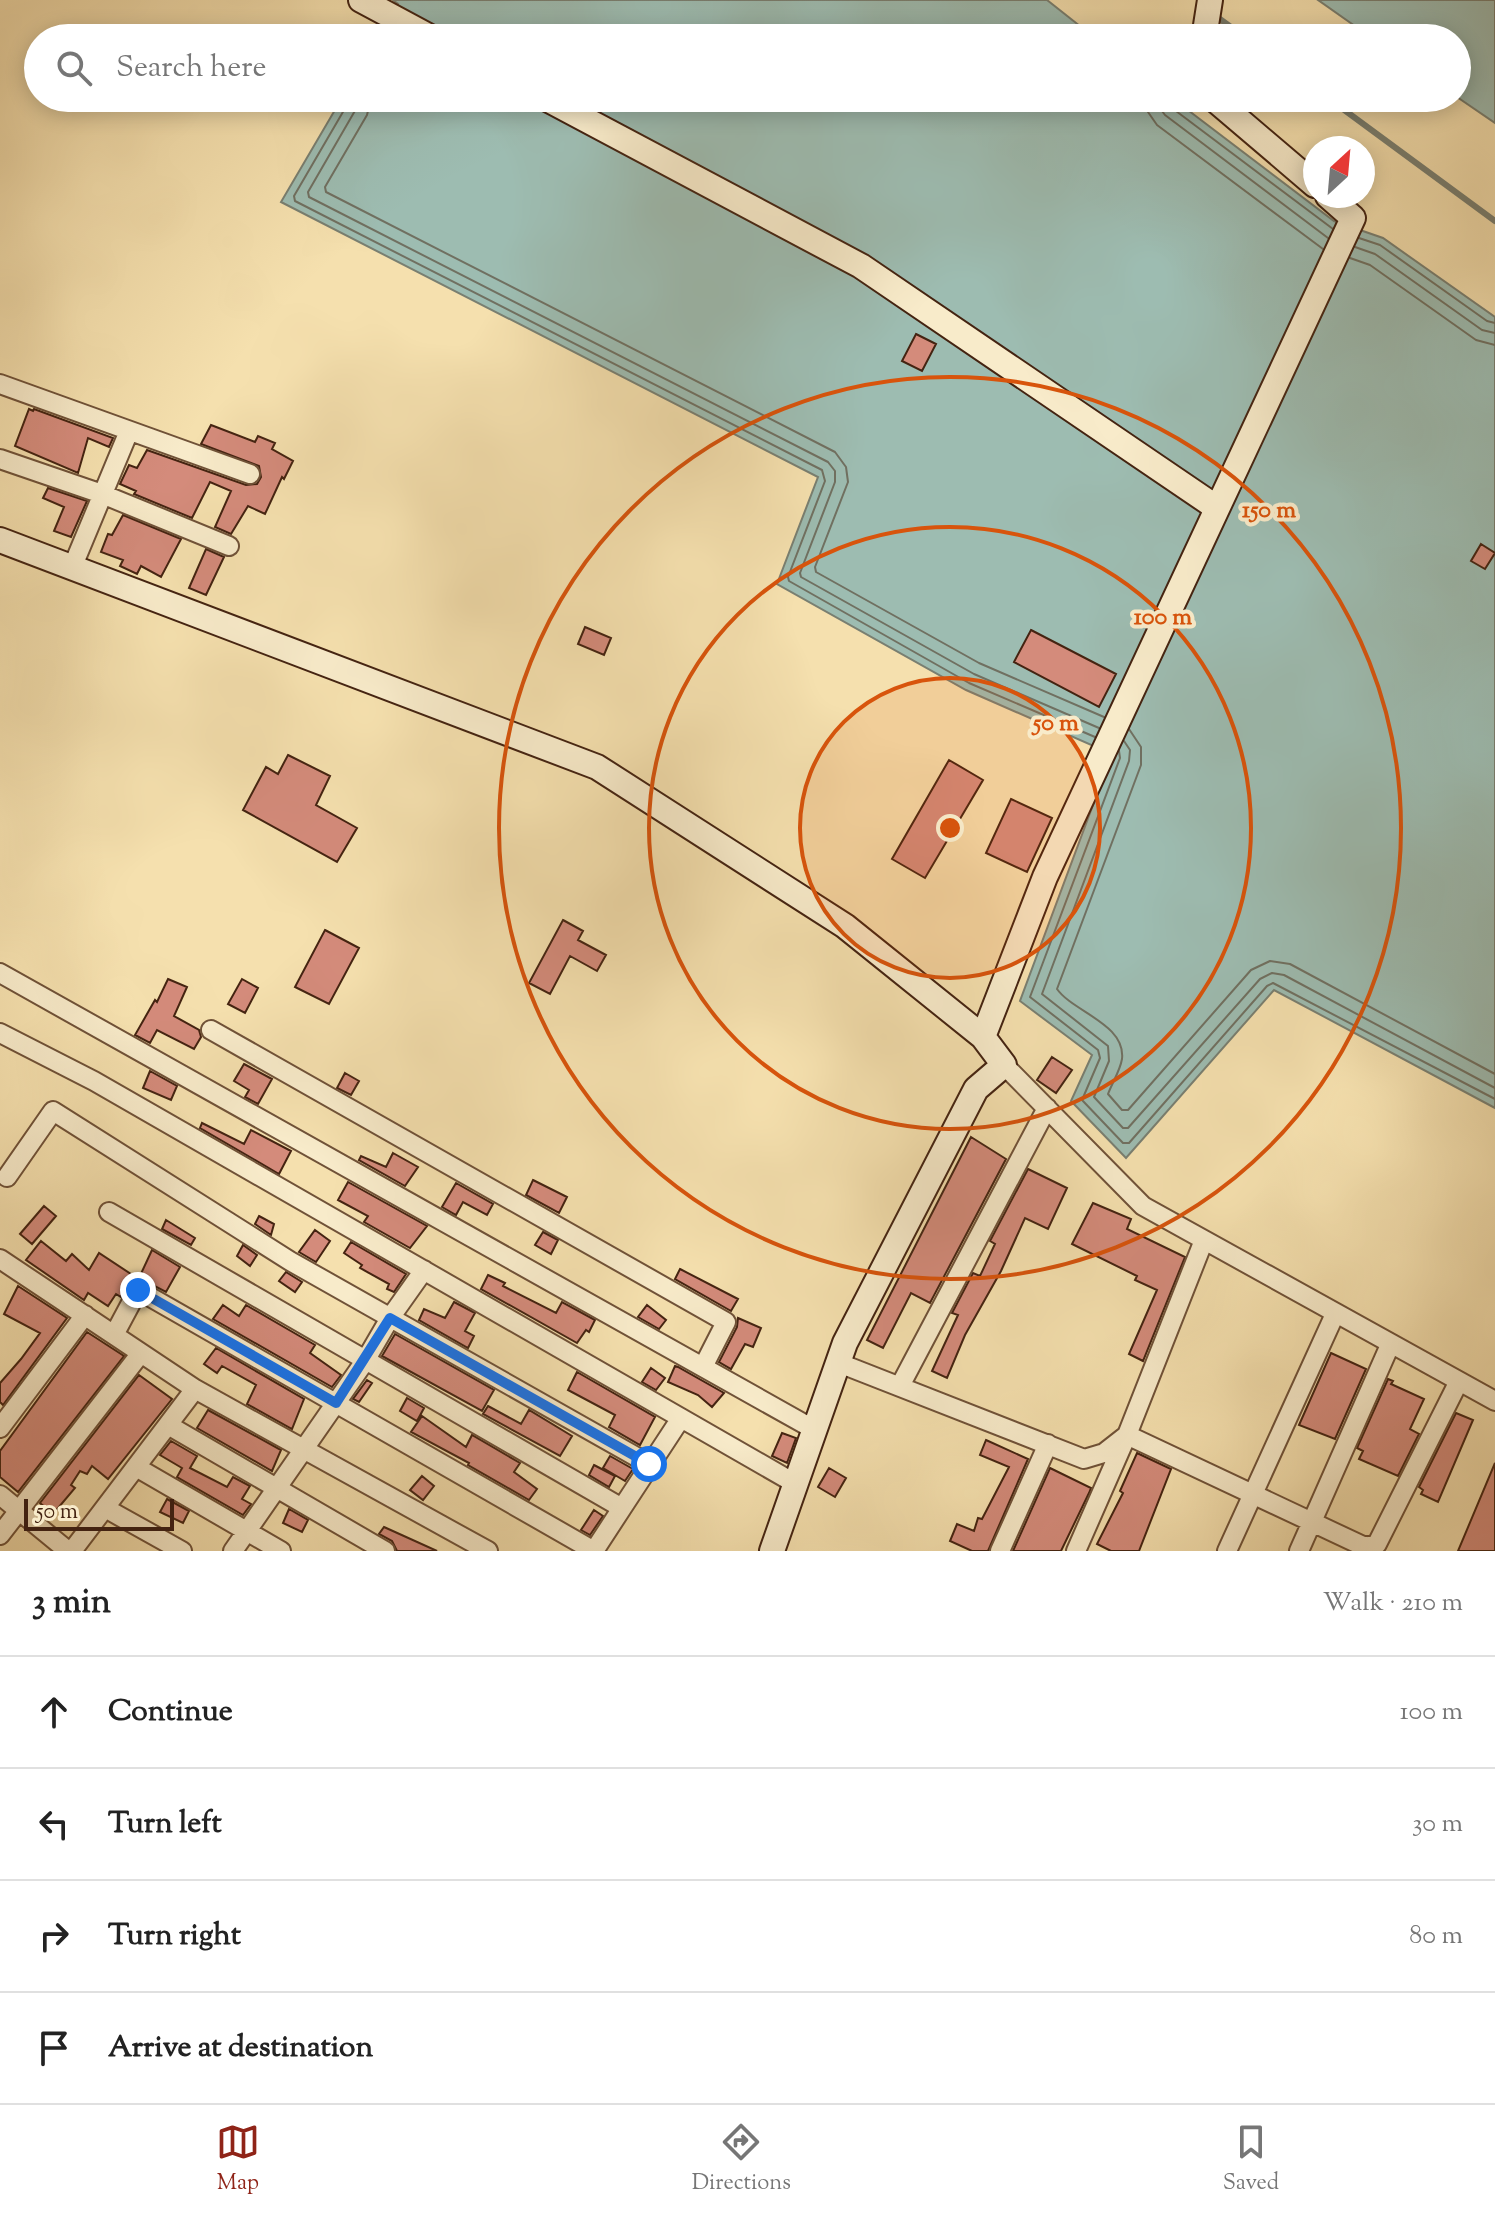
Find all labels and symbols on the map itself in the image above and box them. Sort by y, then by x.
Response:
north arrow [1303,136,1375,208]
text: 150 m [1242,494,1296,528]
text: 100 m [1134,601,1192,635]
text: 50 m [1031,707,1079,741]
centre of rings [936,814,964,842]
route end [120,1272,156,1308]
route start [631,1446,667,1482]
scale bar [24,1495,174,1531]

